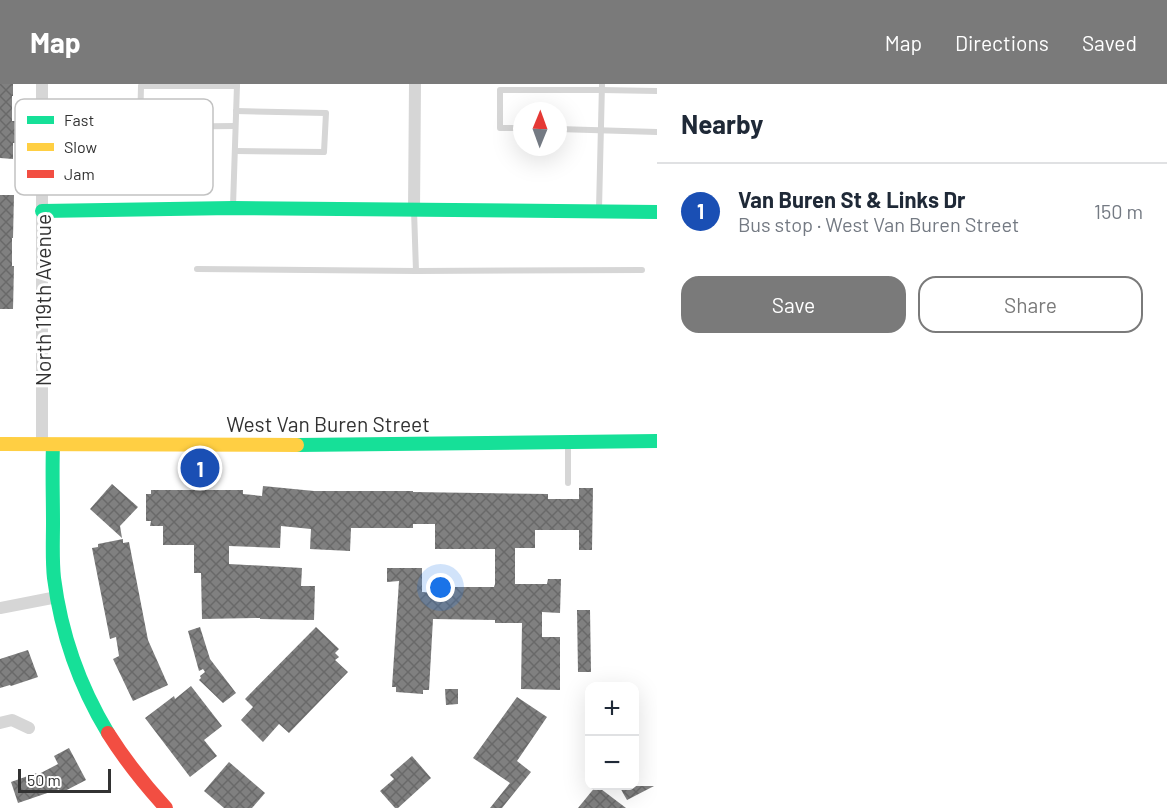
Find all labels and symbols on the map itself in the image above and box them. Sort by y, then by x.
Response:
legend [15,99,213,195]
north arrow [513,102,567,156]
text: Fast [64,110,94,129]
text: Slow [64,137,97,156]
text: Jam [64,164,95,183]
street label: North 119th Avenue [30,214,55,386]
street label: West Van Buren Street [226,411,430,436]
pin: 1 [180,446,220,490]
your location [426,573,455,602]
scale bar [18,766,111,794]

